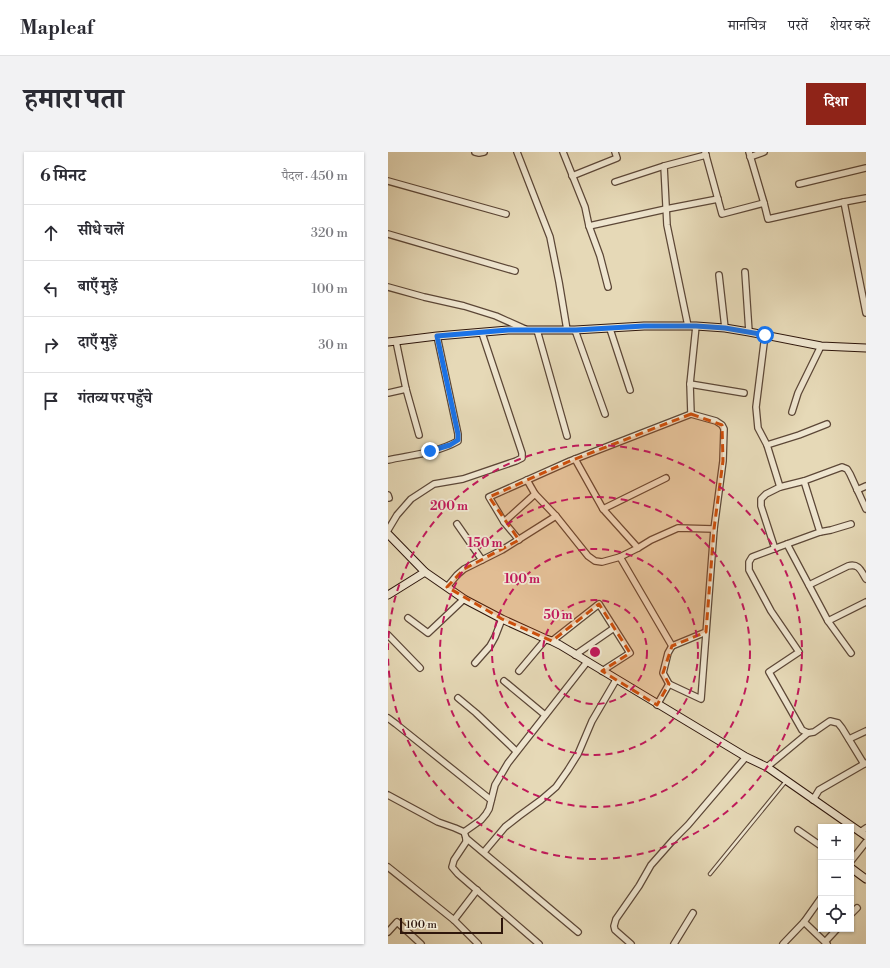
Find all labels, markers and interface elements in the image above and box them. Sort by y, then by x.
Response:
text: Mapleaf [20,16,93,40]
text: मानचित्र [728,17,766,35]
text: परतें [788,17,808,35]
text: शेयर करें [830,17,870,35]
text: हमारा पता [24,82,124,117]
button: दिशा [806,83,866,125]
text: 6 मिनट [40,165,86,187]
text: पैदल · 450 m [282,168,348,184]
text: सीधे चलें [78,221,124,240]
icon: ahead [40,222,62,244]
text: 320 m [311,225,348,241]
text: बाएँ मुड़ें [78,277,118,296]
icon: left [40,278,62,300]
text: 100 m [312,281,348,297]
route start [756,326,774,344]
text: दाएँ मुड़ें [78,333,117,352]
icon: right [40,334,62,356]
text: 30 m [318,337,348,353]
text: गंतव्य पर पहुँचे [78,389,152,408]
icon: arrive [40,390,62,412]
route end [421,442,439,460]
text: 200 m [430,499,468,514]
text: 150 m [468,536,502,551]
text: 100 m [504,572,540,587]
text: 50 m [543,608,573,623]
centre of rings [588,645,602,659]
map controls [818,824,854,932]
button: + [818,824,854,860]
button: − [818,860,854,896]
button: locate [818,896,854,932]
scale bar [400,916,503,935]
text: 100 m [406,918,437,932]

